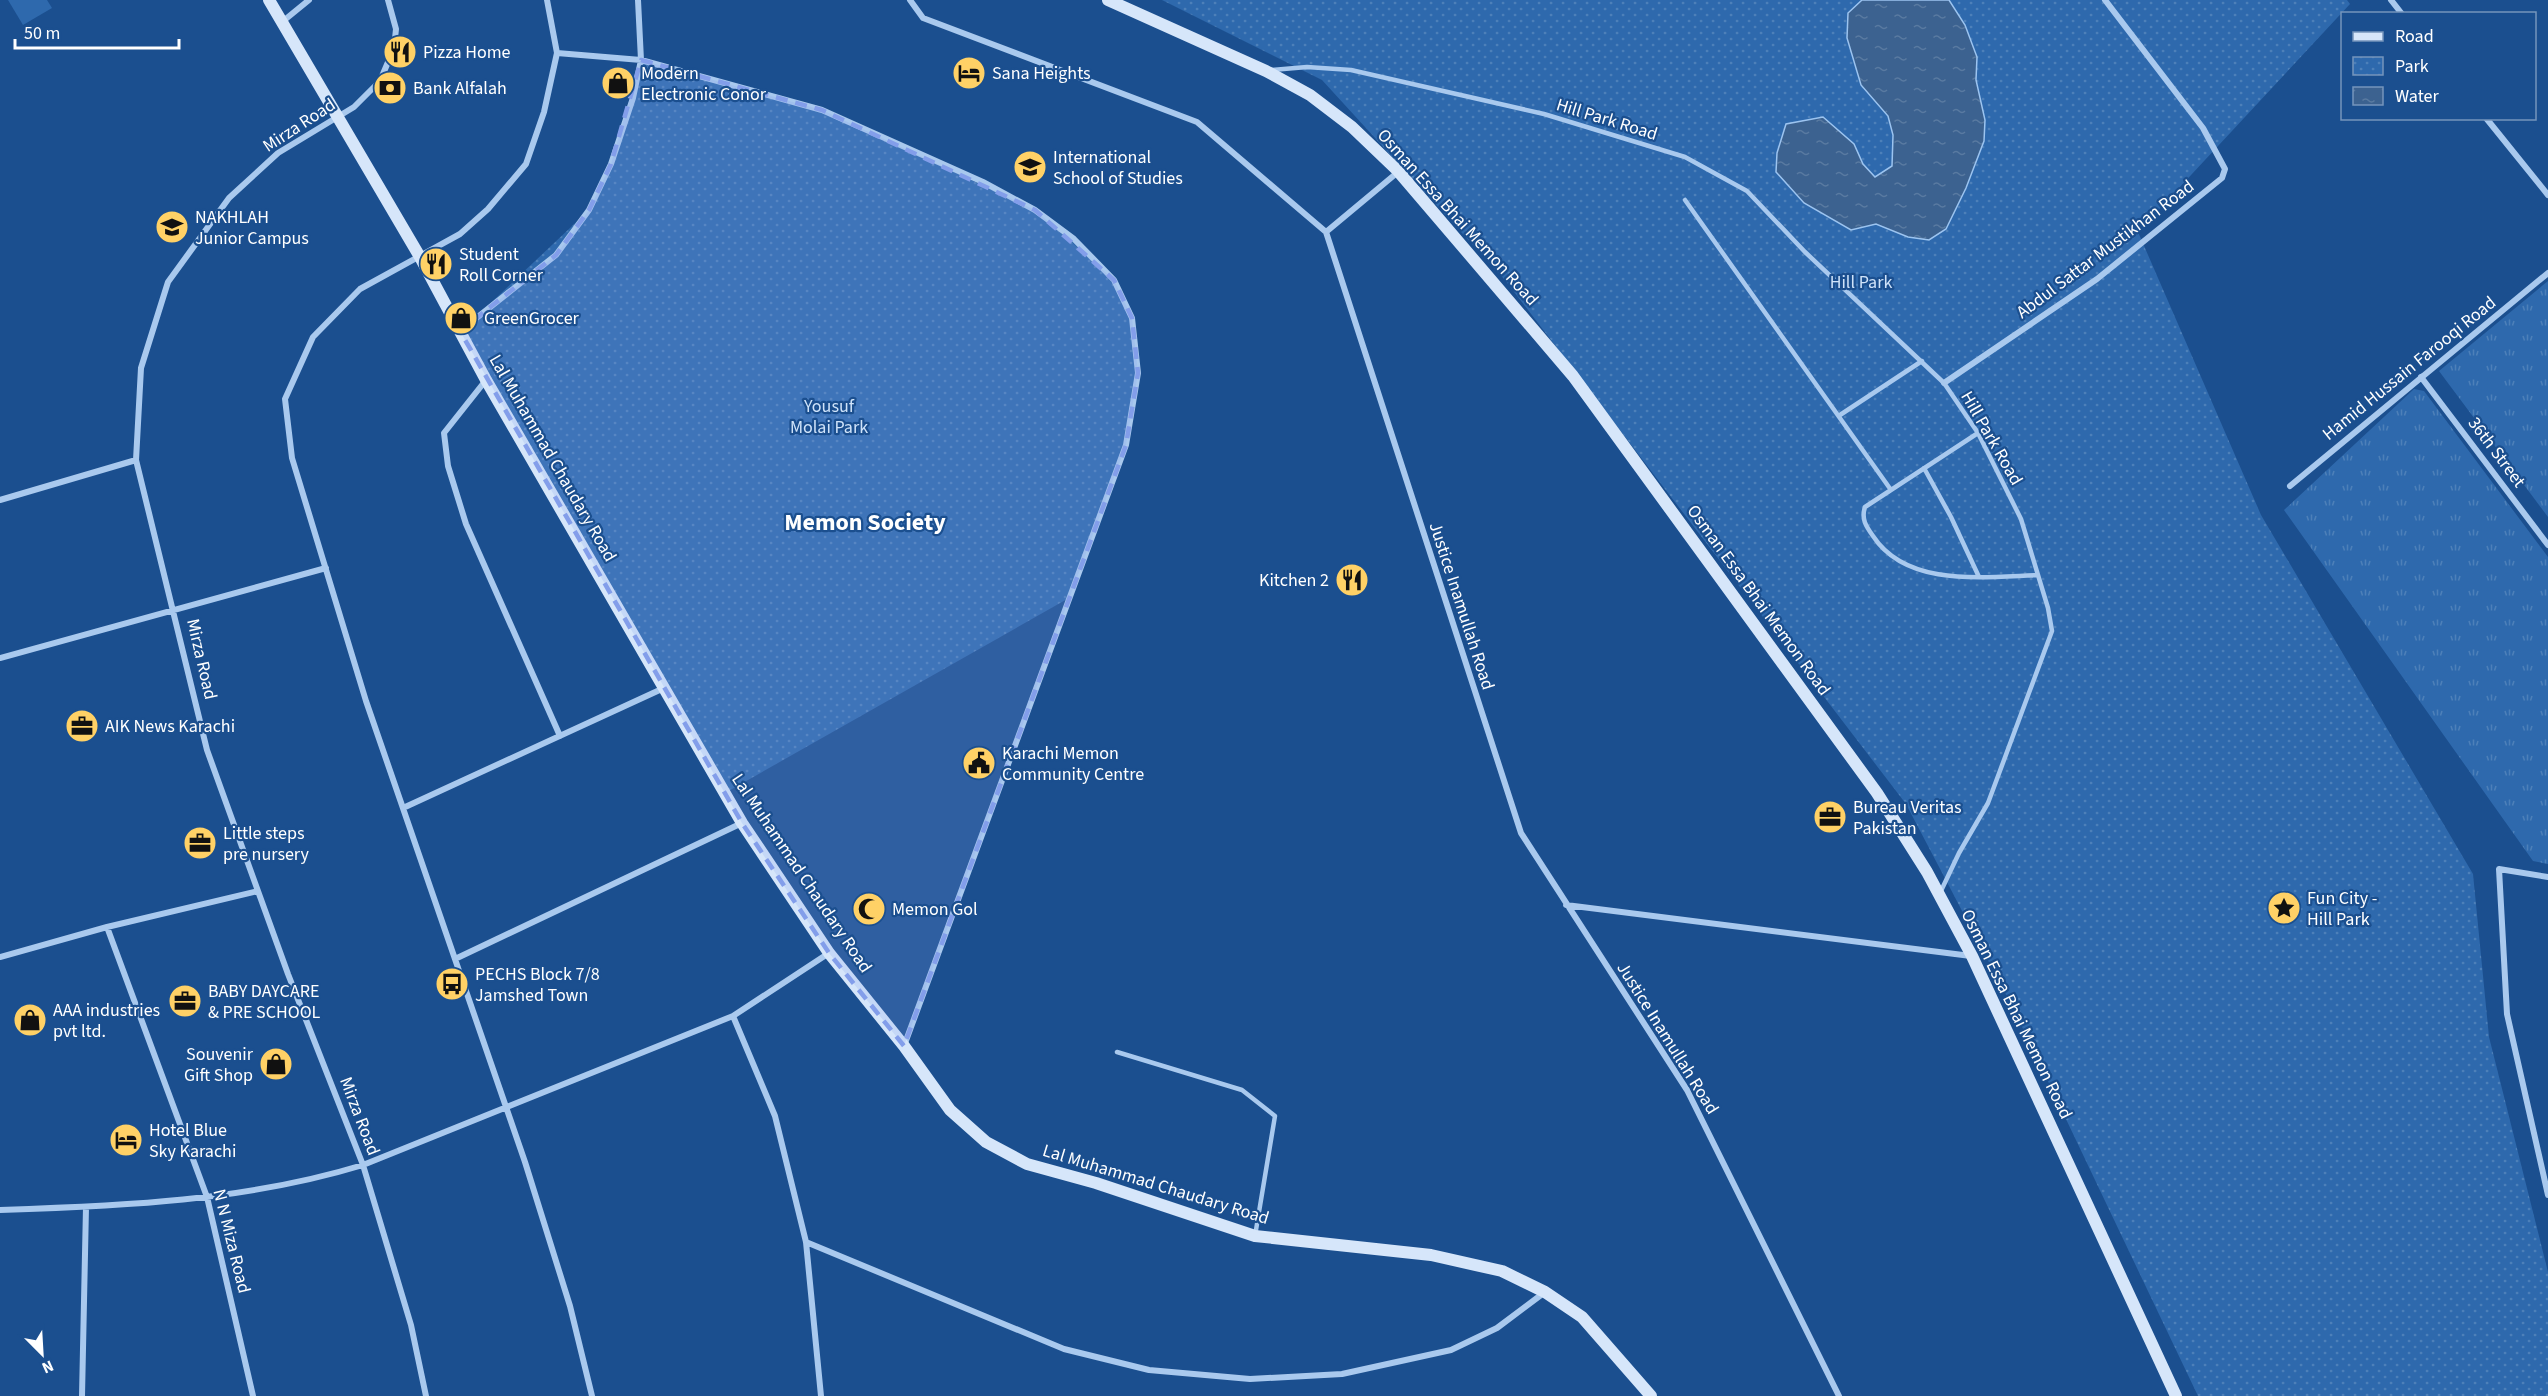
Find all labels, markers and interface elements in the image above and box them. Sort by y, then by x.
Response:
scale bar [15,12,178,50]
legend [2341,12,2536,120]
text: 50 m [24,21,60,46]
text: Road [2395,24,2434,49]
restaurant icon: Pizza Home [382,34,418,70]
place label: Pizza Home [423,40,511,65]
text: Park [2395,54,2429,79]
hotel icon: Sana Heights [951,55,987,91]
place label: Modern Electronic Conor [641,61,767,107]
place label: Sana Heights [992,61,1091,86]
shop icon: Modern Electronic Conor [600,65,636,101]
bank icon: Bank Alfalah [372,70,408,106]
place label: Bank Alfalah [413,76,507,101]
text: Water [2395,84,2439,109]
street label: Hill Park Road [1553,92,1661,147]
street label: Mirza Road [258,93,341,158]
street label: Osman Essa Bhai Memon Road [1371,123,1544,311]
place label: International School of Studies [1053,145,1183,191]
school or university icon: International School of Studies [1012,149,1048,185]
street label: Abdul Sattar Mustikhan Road [2011,174,2199,325]
place label: NAKHLAH Junior Campus [195,205,309,251]
school or university icon: NAKHLAH Junior Campus [154,209,190,245]
place label: Student Roll Corner [459,242,544,288]
restaurant icon: Student Roll Corner [418,246,454,282]
park label: Hill Park [1830,270,1892,295]
street label: Hamid Hussain Farooqi Road [2317,290,2501,446]
shop icon: GreenGrocer [443,300,479,336]
place label: GreenGrocer [484,306,580,331]
street label: Lal Muhammad Chaudary Road [483,350,622,567]
street label: Hill Park Road [1955,387,2029,490]
park label: Yousuf Molai Park [790,394,868,440]
street label: 36th Street [2462,412,2531,493]
street label: Osman Essa Bhai Memon Road [1681,500,1836,701]
district label: Memon Society [784,505,946,540]
street label: Justice Inamullah Road [1423,519,1500,693]
restaurant icon: Kitchen 2 [1334,562,1370,598]
place label: Kitchen 2 [1259,568,1329,593]
street label: Mirza Road [180,616,223,702]
office icon: AIK News Karachi [64,708,100,744]
place label: AIK News Karachi [105,714,235,739]
place label: Karachi Memon Community Centre [1002,741,1144,787]
public building icon: Karachi Memon Community Centre [961,745,997,781]
street label: Lal Muhammad Chaudary Road [725,769,878,978]
place label: Bureau Veritas Pakistan [1853,795,1962,841]
office icon: Bureau Veritas Pakistan [1812,799,1848,835]
place label: Little steps pre nursery [223,821,310,867]
office icon: Little steps pre nursery [182,825,218,861]
place label: Fun City - Hill Park [2307,886,2377,932]
place icon: Fun City - Hill Park [2266,890,2302,926]
mosque icon: Memon Gol [851,891,887,927]
place label: Memon Gol [892,897,978,922]
street label: Osman Essa Bhai Memon Road [1955,905,2078,1123]
street label: Justice Inamullah Road [1611,957,1725,1119]
place label: PECHS Block 7/8 Jamshed Town [475,962,600,1008]
bus stop icon: PECHS Block 7/8 Jamshed Town [434,966,470,1002]
place label: BABY DAYCARE & PRE SCHOOL [208,979,321,1025]
office icon: BABY DAYCARE & PRE SCHOOL [167,983,203,1019]
place label: AAA industries pvt ltd. [53,998,160,1044]
shop icon: AAA industries pvt ltd. [12,1002,48,1038]
place label: Souvenir Gift Shop [184,1042,254,1088]
shop icon: Souvenir Gift Shop [258,1046,294,1082]
street label: Mirza Road [333,1073,386,1159]
place label: Hotel Blue Sky Karachi [149,1118,236,1164]
hotel icon: Hotel Blue Sky Karachi [108,1122,144,1158]
street label: Lal Muhammad Chaudary Road [1040,1138,1272,1231]
street label: N N Miza Road [206,1186,257,1296]
north arrow [12,1324,72,1384]
text: N [38,1355,57,1379]

